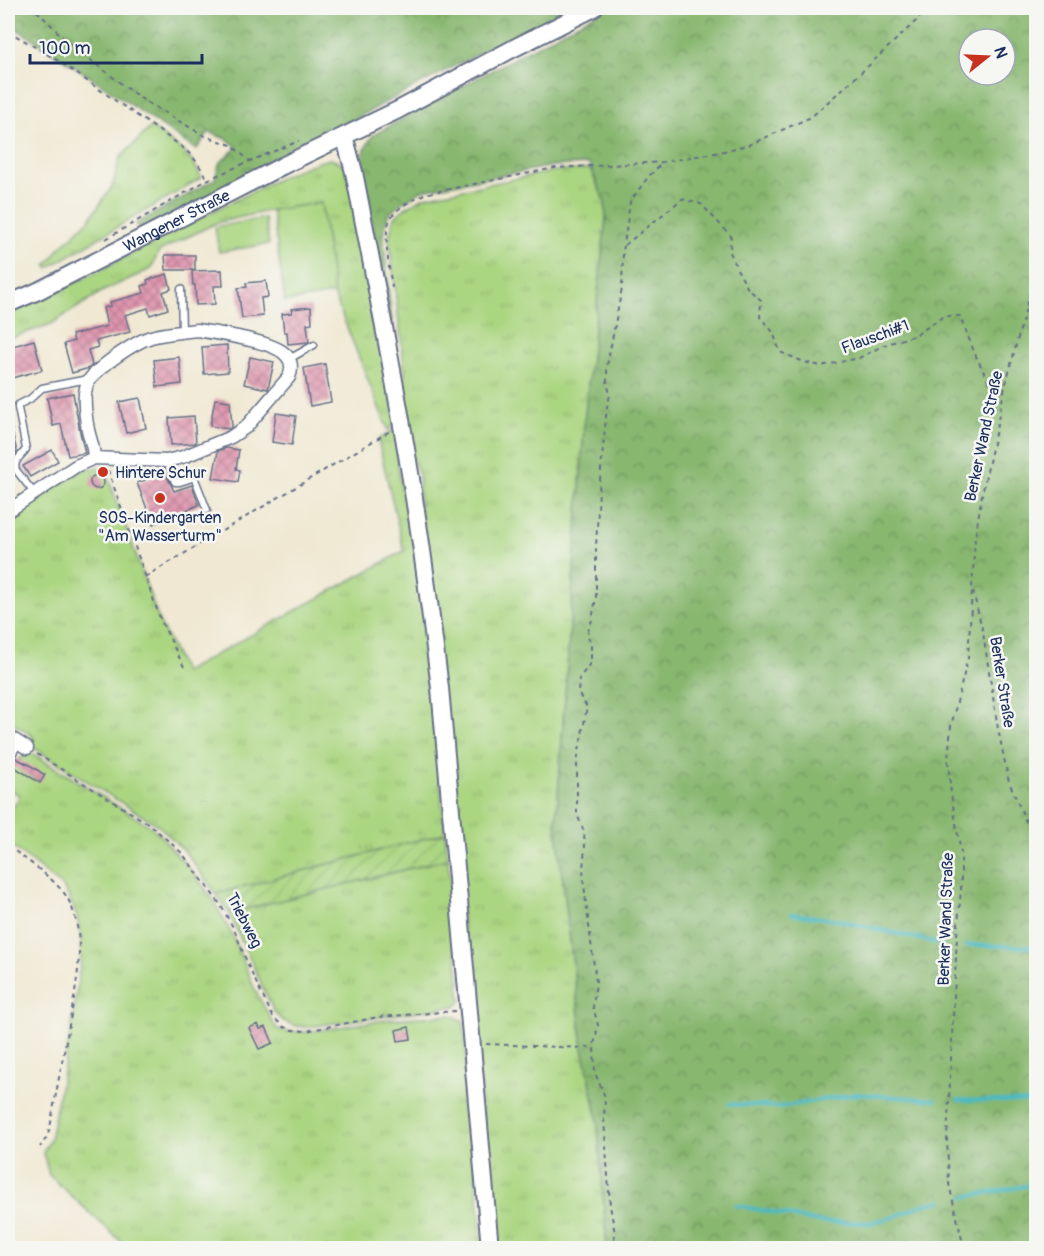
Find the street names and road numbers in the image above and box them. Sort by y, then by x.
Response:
street label: Wangener Straße [120,185,233,257]
street label: Flauschi#1 [839,315,912,358]
street label: Berker Wand Straße [960,369,1008,503]
street label: Berker Straße [985,635,1019,729]
street label: Berker Wand Straße [934,852,958,986]
street label: Triebweg [222,889,267,951]

